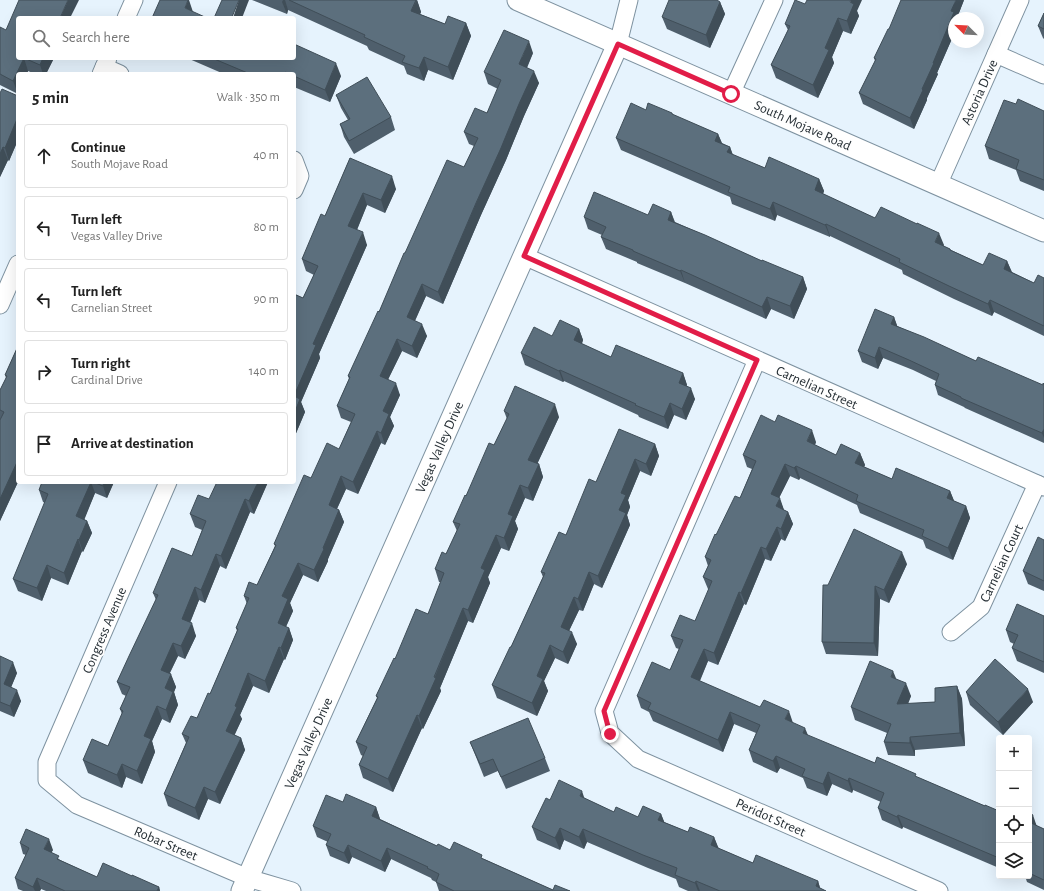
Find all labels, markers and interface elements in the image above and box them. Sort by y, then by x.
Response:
north arrow [948,12,984,48]
search box [16,16,296,60]
icon: search [30,27,52,49]
text: Search here [62,30,130,45]
street label: Astoria Drive [959,58,1001,127]
route start [722,85,740,103]
text: 5 min [32,89,69,106]
text: Walk · 350 m [216,91,280,104]
street label: South Mojave Road [752,98,853,154]
text: Continue [71,140,126,155]
icon: ahead [33,145,55,167]
text: 40 m [253,149,279,162]
text: South Mojave Road [71,158,168,171]
text: Turn left [71,212,122,227]
icon: left [33,217,55,239]
text: 80 m [253,221,279,234]
text: Vegas Valley Drive [71,230,163,243]
text: Turn left [71,284,122,299]
icon: left [33,289,55,311]
text: 90 m [253,293,279,306]
text: Carnelian Street [71,302,152,315]
text: Turn right [71,356,130,371]
icon: right [33,361,55,383]
street label: Carnelian Street [774,364,860,412]
text: 140 m [249,365,279,378]
text: Cardinal Drive [71,374,143,387]
street label: Vegas Valley Drive [413,400,466,495]
icon: arrive [33,433,55,455]
text: Arrive at destination [71,436,194,451]
street label: Carnelian Court [978,522,1026,605]
street label: Congress Avenue [80,585,129,676]
street label: Vegas Valley Drive [282,696,335,791]
route end [601,725,619,743]
map controls [996,735,1032,879]
button: + [996,735,1032,771]
button: − [996,771,1032,807]
street label: Peridot Street [734,796,808,840]
button: locate [996,807,1032,843]
street label: Robar Street [132,824,200,864]
button: layers [996,843,1032,879]

